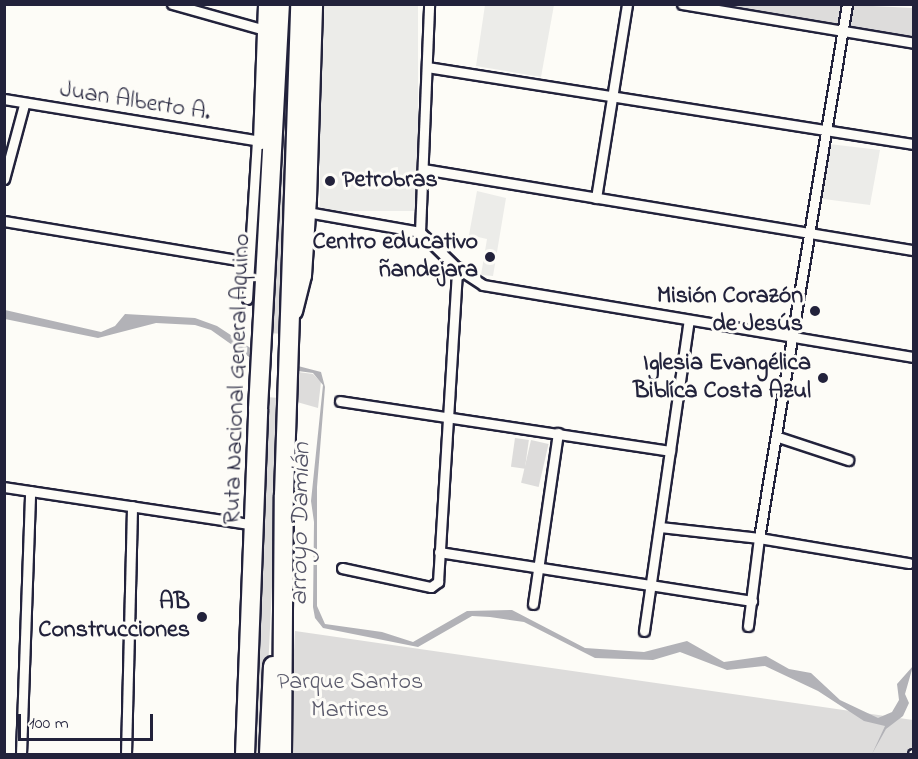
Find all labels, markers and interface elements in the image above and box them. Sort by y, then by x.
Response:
street label: Juan Alberto A. [58,76,212,128]
place label: Petrobras [342,167,438,195]
marker: Petrobras [323,174,337,188]
place label: Centro educativo ñandejara [313,229,478,285]
street label: Ruta Nacional General Aquino [219,233,257,525]
marker: Centro educativo ñandejara [483,250,497,264]
place label: Misión Corazón de Jesús [657,283,803,339]
marker: Misión Corazón de Jesús [808,304,822,318]
place label: Iglesia Evangélica Biblíca Costa Azul [633,350,811,406]
marker: Iglesia Evangélica Biblíca Costa Azul [816,371,830,385]
water label: arroyo Damián [285,442,319,606]
place label: AB Construcciones [38,589,190,645]
marker: AB Construcciones [195,610,209,624]
park label: Parque Santos Martires [277,669,423,725]
scale bar [21,702,156,740]
text: 100 m [29,711,69,737]

